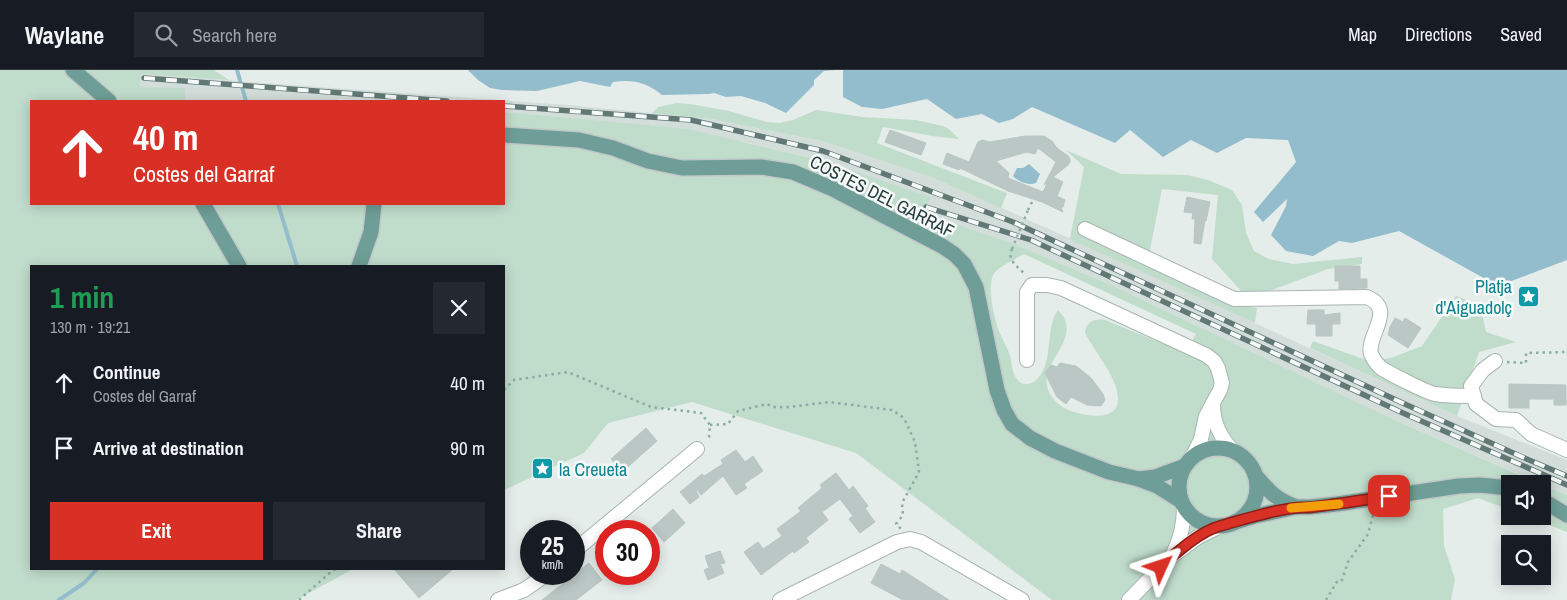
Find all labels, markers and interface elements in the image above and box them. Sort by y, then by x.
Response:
search box [134,12,484,57]
text: Waylane [25,19,104,51]
icon: search [152,21,180,49]
text: Search here [192,22,277,48]
text: Map [1348,22,1377,47]
text: Directions [1405,22,1472,47]
text: Saved [1500,22,1542,47]
text: 40 m [133,114,198,161]
icon: ahead [50,120,115,185]
street label: COSTES DEL GARRAF [806,149,958,243]
text: Costes del Garraf [133,159,274,189]
place label: Platja d'Aiguadolç [1435,274,1512,320]
text: 1 min [50,277,114,317]
button: close [433,282,485,334]
place icon: Platja d'Aiguadolç [1516,284,1540,308]
text: 130 m · 19:21 [50,316,130,338]
text: Continue [93,359,161,385]
icon: ahead [50,369,78,397]
text: 40 m [450,370,485,396]
text: Costes del Garraf [93,385,196,407]
icon: arrive [50,434,78,462]
text: Arrive at destination [93,435,244,461]
text: 90 m [450,435,485,461]
place icon: la Creueta [531,457,555,481]
place label: la Creueta [559,457,627,482]
pin [1368,475,1410,517]
map controls [1501,475,1551,585]
button: sound [1501,475,1551,525]
icon: arrive [1375,482,1403,510]
button: Exit [50,502,263,560]
button: Share [273,502,485,560]
speed limit sign: 30 [595,520,660,585]
text: 25 [541,529,564,563]
button: search [1501,535,1551,585]
position arrow [1134,540,1186,592]
text: km/h [542,557,563,573]

